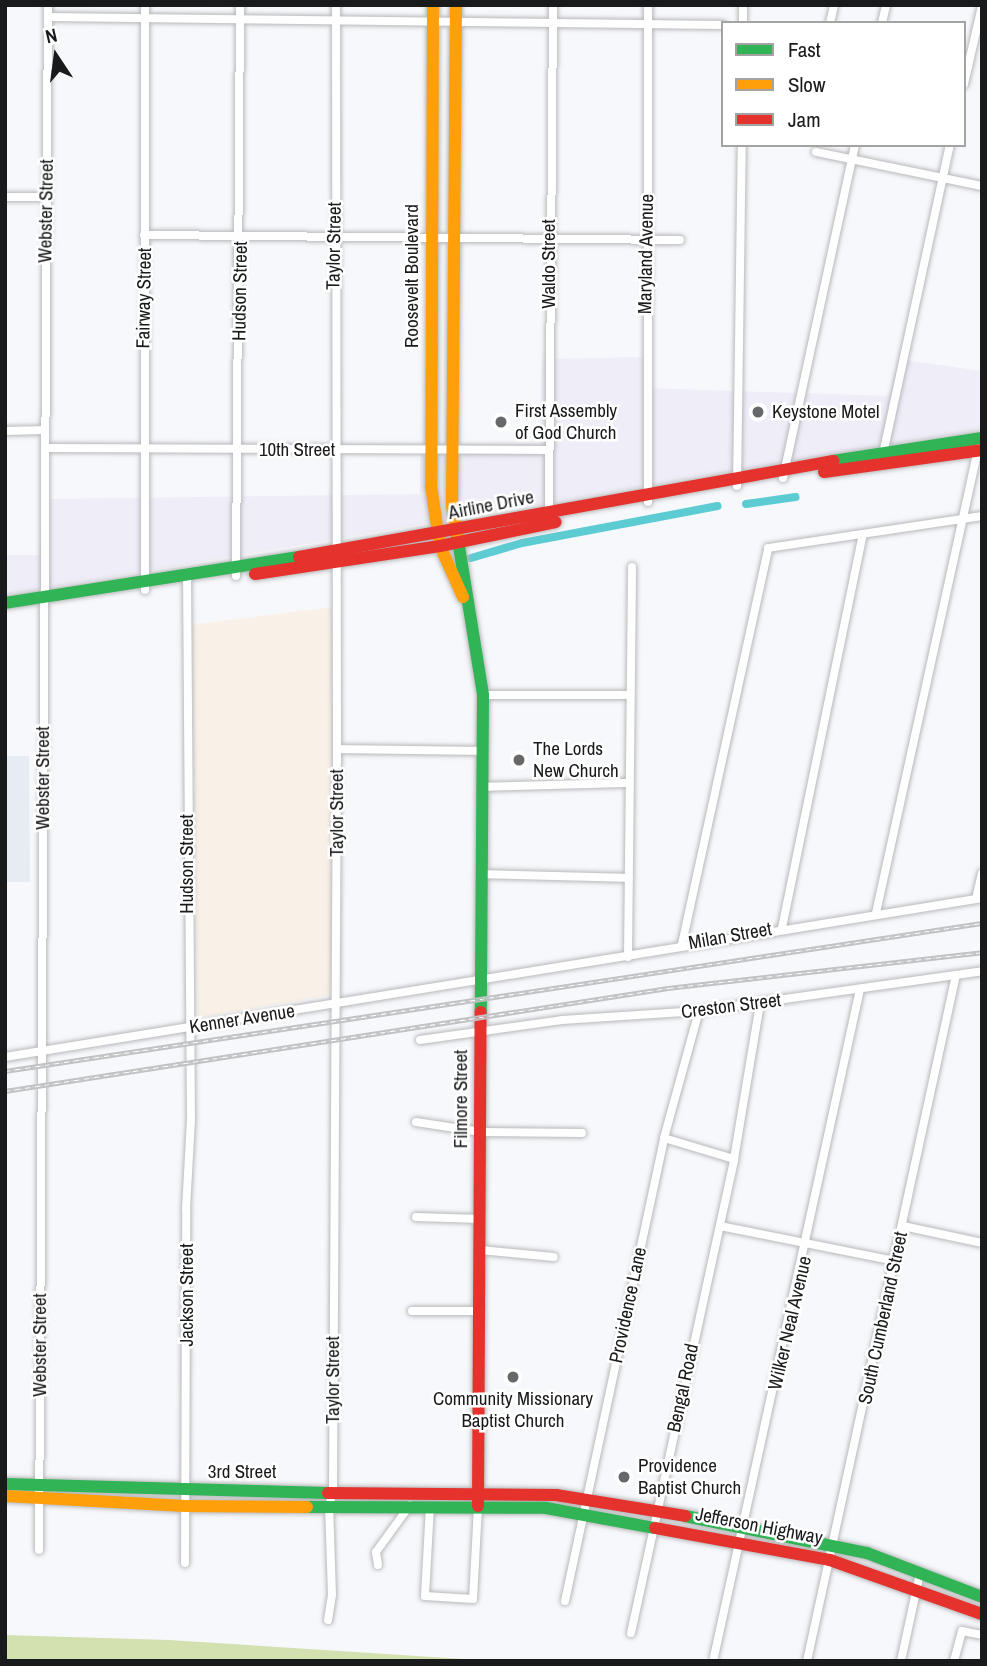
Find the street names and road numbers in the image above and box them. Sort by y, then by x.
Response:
street label: Webster Street [34,159,58,263]
street label: Maryland Avenue [634,193,658,315]
street label: Taylor Street [322,202,346,290]
street label: Roosevelt Boulevard [401,204,423,348]
street label: Waldo Street [538,219,560,309]
street label: Hudson Street [228,241,252,341]
street label: Fairway Street [132,248,156,348]
street label: 10th Street [259,439,335,461]
street label: Airline Drive [446,486,536,524]
street label: Webster Street [32,726,54,830]
street label: Taylor Street [326,769,348,857]
street label: Hudson Street [176,814,198,914]
street label: Milan Street [687,917,773,955]
street label: Creston Street [680,989,782,1023]
street label: Kenner Avenue [187,999,297,1039]
street label: Filmore Street [450,1050,472,1148]
street label: South Cumberland Street [854,1230,912,1406]
street label: Jackson Street [176,1243,198,1347]
street label: Providence Lane [605,1245,651,1365]
street label: Wilker Neal Avenue [763,1253,817,1393]
street label: Webster Street [29,1293,51,1397]
street label: Taylor Street [322,1336,344,1424]
street label: Bengal Road [662,1342,704,1434]
street label: 3rd Street [208,1461,276,1483]
street label: Jefferson Highway [694,1503,824,1549]

